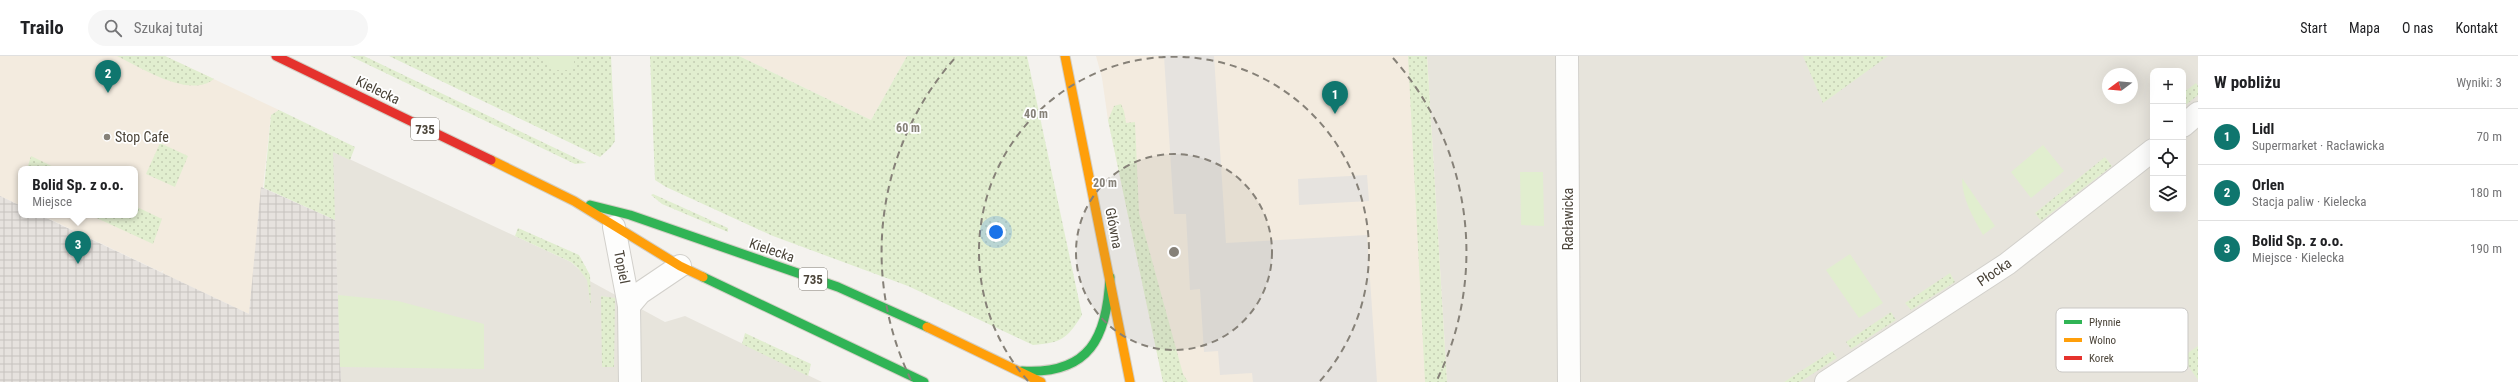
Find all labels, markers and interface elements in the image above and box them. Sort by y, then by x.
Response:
search box [88,10,368,46]
text: Trailo [20,16,64,39]
icon: search [102,17,124,39]
text: Szukaj tutaj [134,19,203,37]
text: Start [2300,20,2327,36]
text: Mapa [2349,20,2380,36]
text: O nas [2402,20,2433,36]
text: Kontakt [2455,20,2498,36]
pin: 2 [95,60,121,93]
north arrow [2102,68,2138,104]
map controls [2150,68,2186,212]
button: + [2150,68,2186,104]
text: W pobliżu [2214,72,2281,92]
street label: Kielecka [354,73,402,107]
text: Wyniki: 3 [2456,75,2502,90]
pin: 1 [1322,81,1348,114]
button: − [2150,104,2186,140]
text: 40 m [1024,107,1048,121]
road number: 735 [411,118,439,140]
text: Lidl [2252,120,2274,138]
text: 60 m [896,121,920,135]
place label: Stop Cafe [115,129,169,145]
text: 1 [2224,129,2230,144]
text: 70 m [2476,129,2502,144]
marker: Stop Cafe [102,132,112,142]
text: Supermarket · Racławicka [2252,138,2384,153]
button: locate [2150,140,2186,176]
popup [18,166,138,218]
text: Bolid Sp. z o.o. [32,176,124,194]
text: 20 m [1093,176,1117,190]
button: layers [2150,176,2186,212]
text: Orlen [2252,176,2284,194]
text: 2 [2224,185,2230,200]
text: 180 m [2470,185,2502,200]
street label: Racławicka [1560,188,1576,250]
text: Miejsce [32,194,72,209]
text: Stacja paliw · Kielecka [2252,194,2366,209]
street label: Główna [1102,206,1126,250]
your location [986,222,1006,242]
pin: 3 [65,231,91,264]
text: Bolid Sp. z o.o. [2252,232,2344,250]
street label: Kielecka [747,235,797,265]
text: 3 [2224,241,2230,256]
text: 190 m [2470,241,2502,256]
centre of rings [1167,245,1181,259]
street label: Topiel [611,249,633,285]
text: Miejsce · Kielecka [2252,250,2344,265]
street label: Płocka [1974,255,2014,289]
road number: 735 [799,268,827,290]
legend [2056,308,2188,372]
text: Płynnie [2089,316,2121,329]
text: Wolno [2089,334,2117,347]
text: Korek [2089,352,2114,365]

